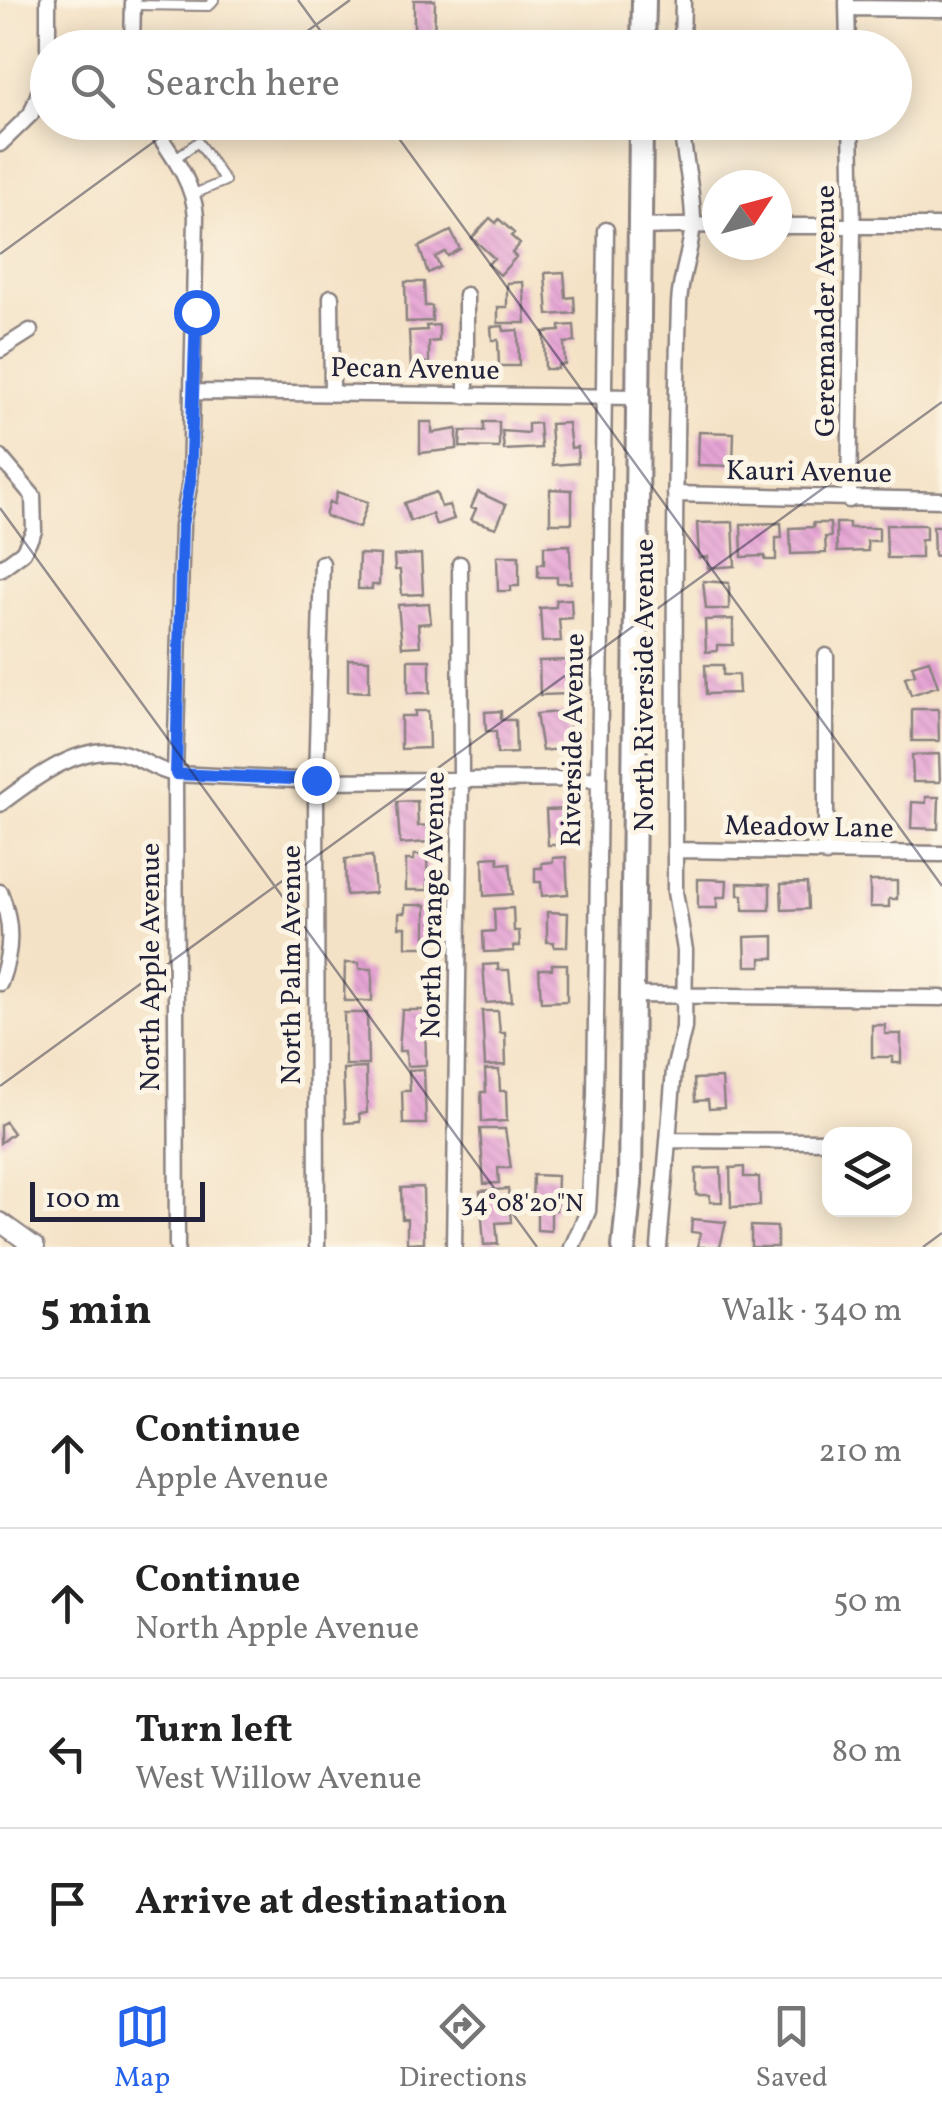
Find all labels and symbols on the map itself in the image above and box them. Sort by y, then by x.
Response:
north arrow [702,170,792,260]
street label: Geremander Avenue [807,185,846,437]
route start [174,290,220,336]
street label: Pecan Avenue [330,349,500,391]
street label: Kauri Avenue [726,452,892,494]
street label: North Riverside Avenue [626,538,665,832]
street label: Riverside Avenue [553,633,595,847]
route end [294,758,340,804]
street label: North Orange Avenue [412,771,456,1039]
street label: Meadow Lane [724,807,894,849]
street label: North Apple Avenue [132,843,171,1091]
street label: North Palm Avenue [273,845,312,1085]
scale bar [30,1177,205,1222]
text: 34°08'20"N [460,1187,584,1222]

